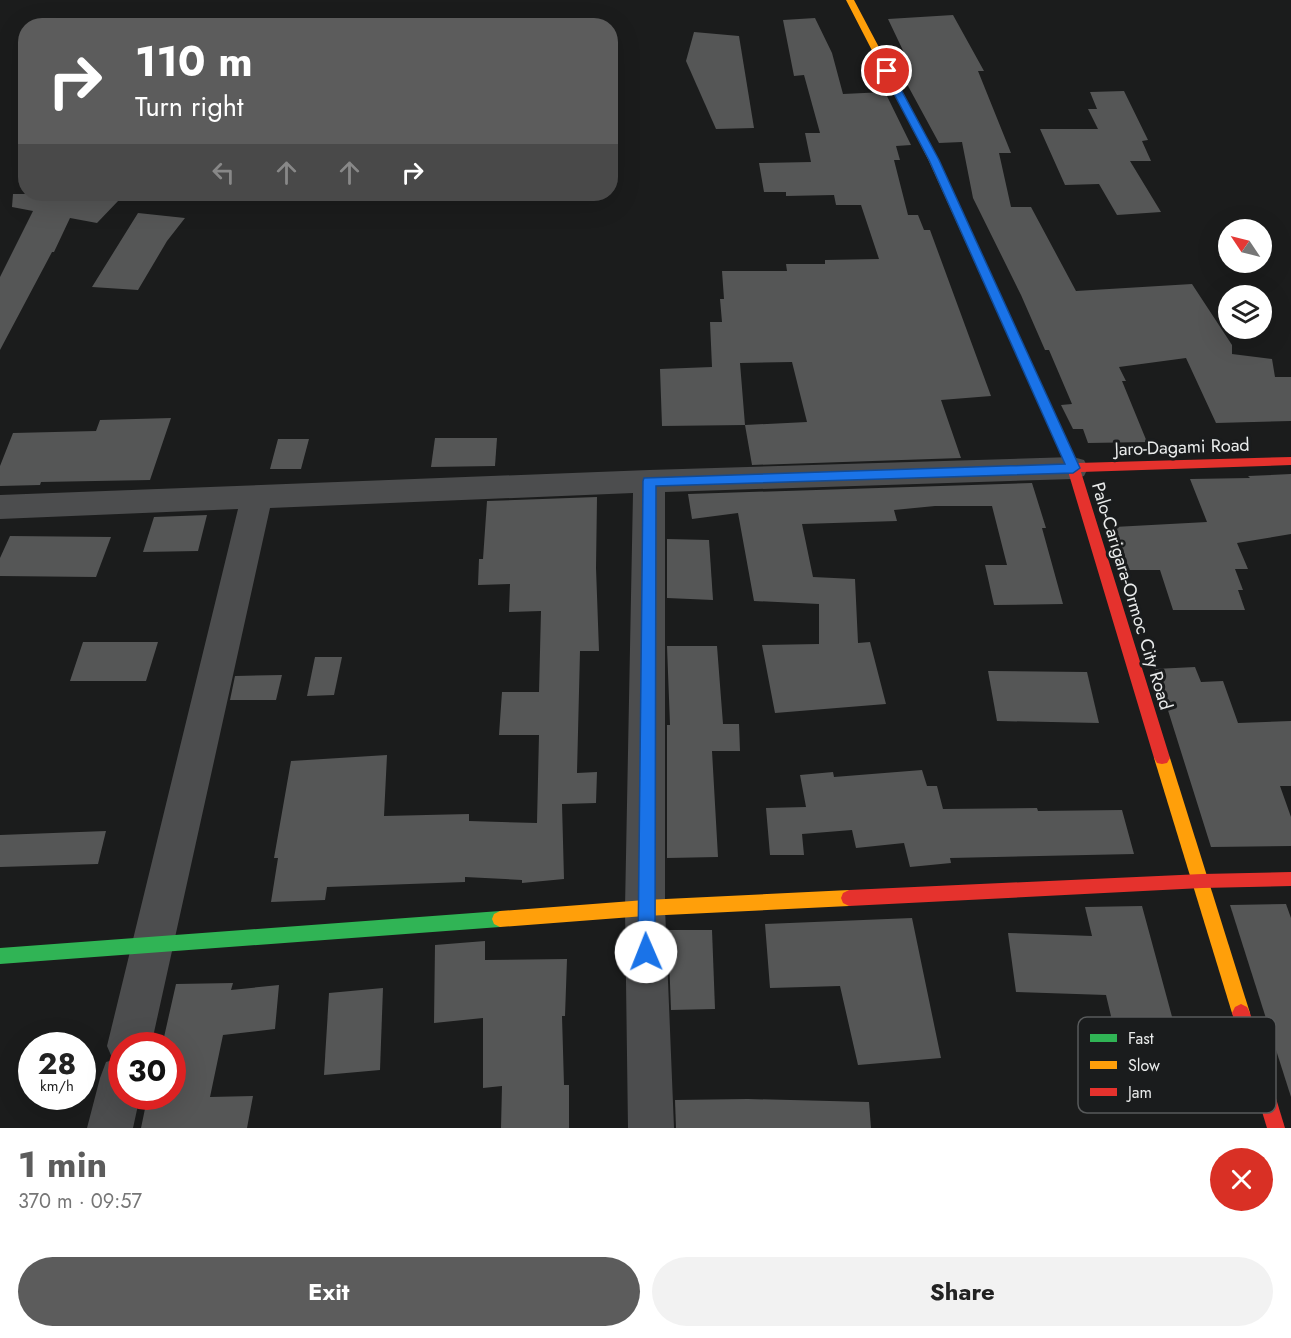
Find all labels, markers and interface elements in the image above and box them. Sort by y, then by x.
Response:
text: 110 m [135,31,253,92]
icon: right [36,42,114,120]
pin [861,45,912,96]
icon: arrive [870,54,903,87]
text: Turn right [135,87,243,126]
icon: left [207,156,240,189]
icon: ahead [270,156,303,189]
icon: ahead [333,156,366,189]
icon: right [396,156,429,189]
north arrow [1218,219,1272,273]
map controls [1218,219,1272,339]
button: layers [1218,285,1272,339]
street label: Jaro-Dagami Road [1112,432,1250,462]
street label: Palo-Carigara-Ormoc City Road [1085,479,1179,713]
position arrow [614,920,678,984]
legend [1078,1017,1276,1113]
text: Fast [1128,1027,1154,1050]
speed limit sign: 30 [108,1032,186,1110]
text: 28 [38,1042,76,1085]
text: Slow [1128,1054,1160,1077]
text: km/h [40,1075,74,1097]
text: Jam [1126,1081,1152,1104]
text: 1 min [18,1138,107,1190]
button: close [1210,1148,1273,1211]
text: 370 m · 09:57 [18,1187,142,1216]
button: Exit [18,1257,640,1326]
button: Share [652,1257,1273,1326]

